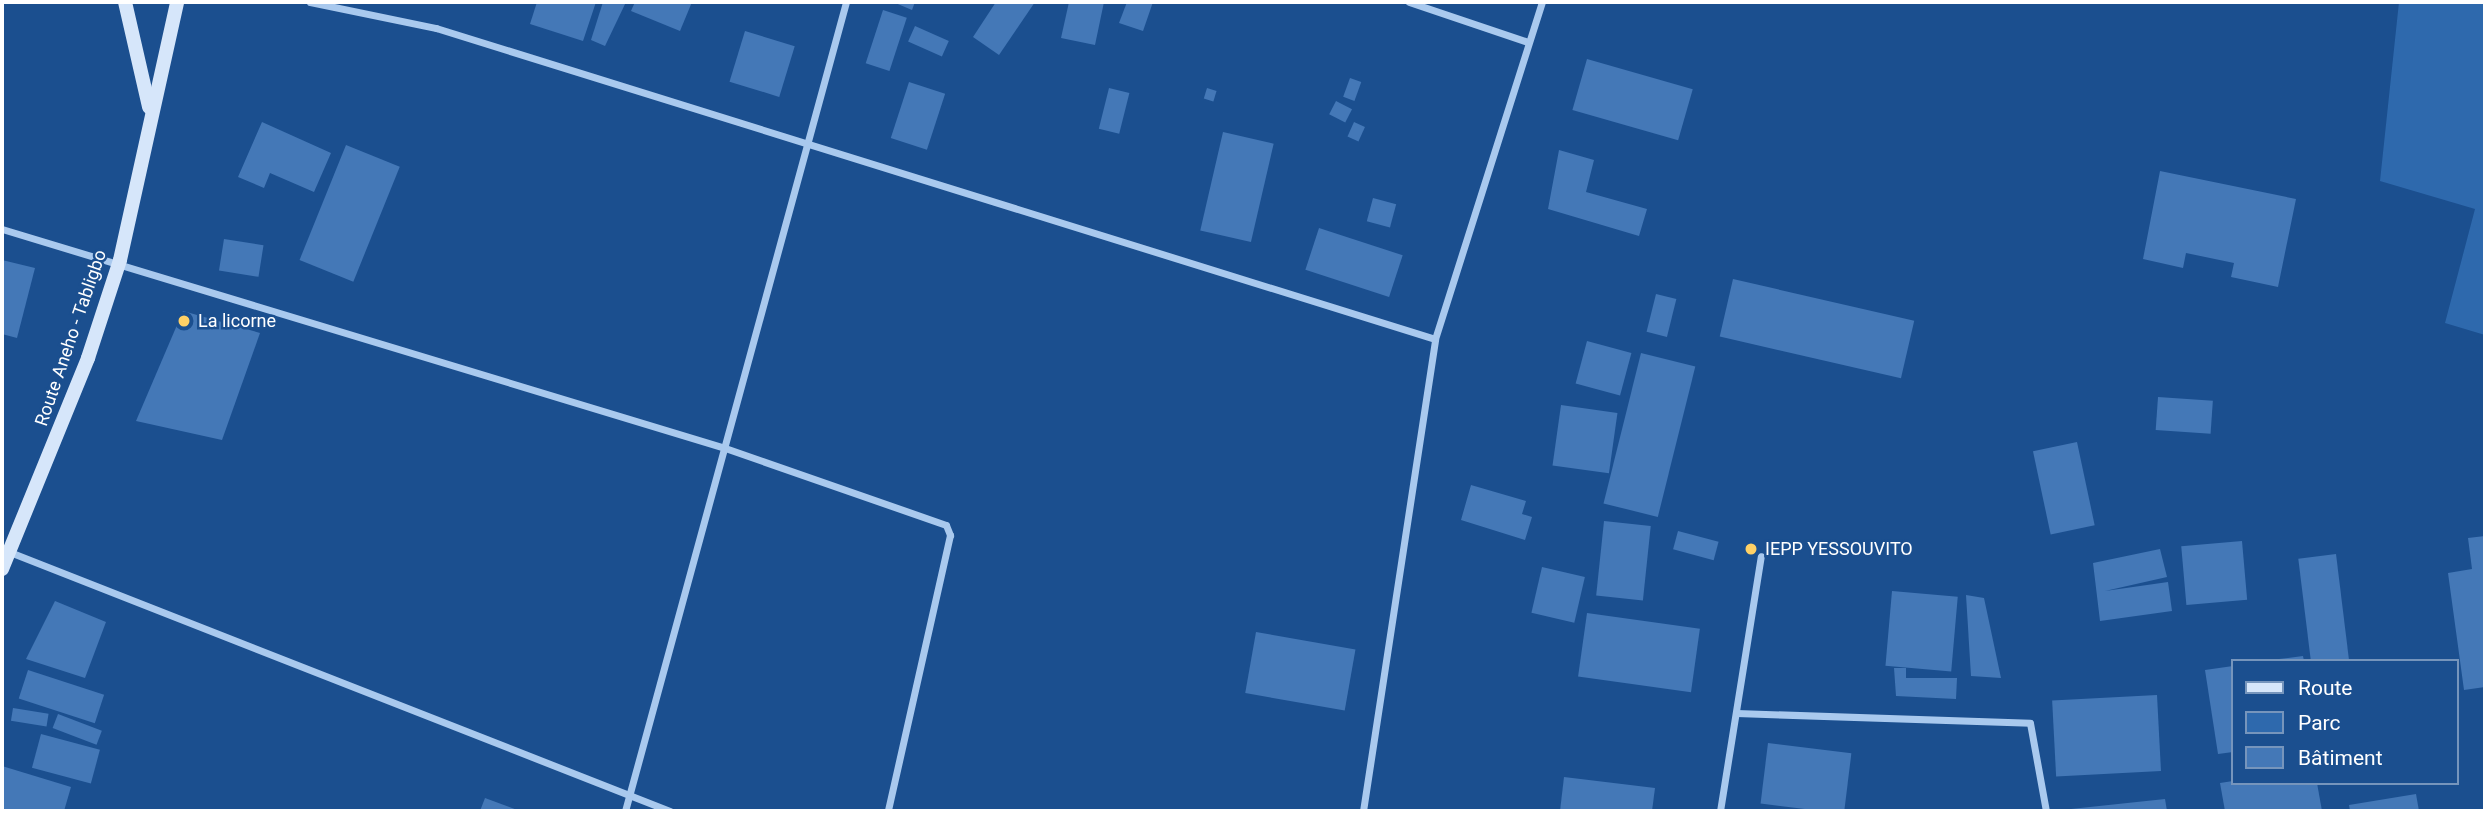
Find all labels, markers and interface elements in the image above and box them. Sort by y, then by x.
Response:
street label: Route Aneho - Tabligbo [31,247,111,429]
place label: La licorne [198,310,276,332]
marker: La licorne [176,313,192,329]
place label: IEPP YESSOUVITO [1765,538,1913,560]
marker: IEPP YESSOUVITO [1743,541,1759,557]
legend [2232,659,2459,785]
text: Route [2298,676,2353,700]
text: Parc [2298,711,2340,735]
text: Bâtiment [2298,746,2383,770]

